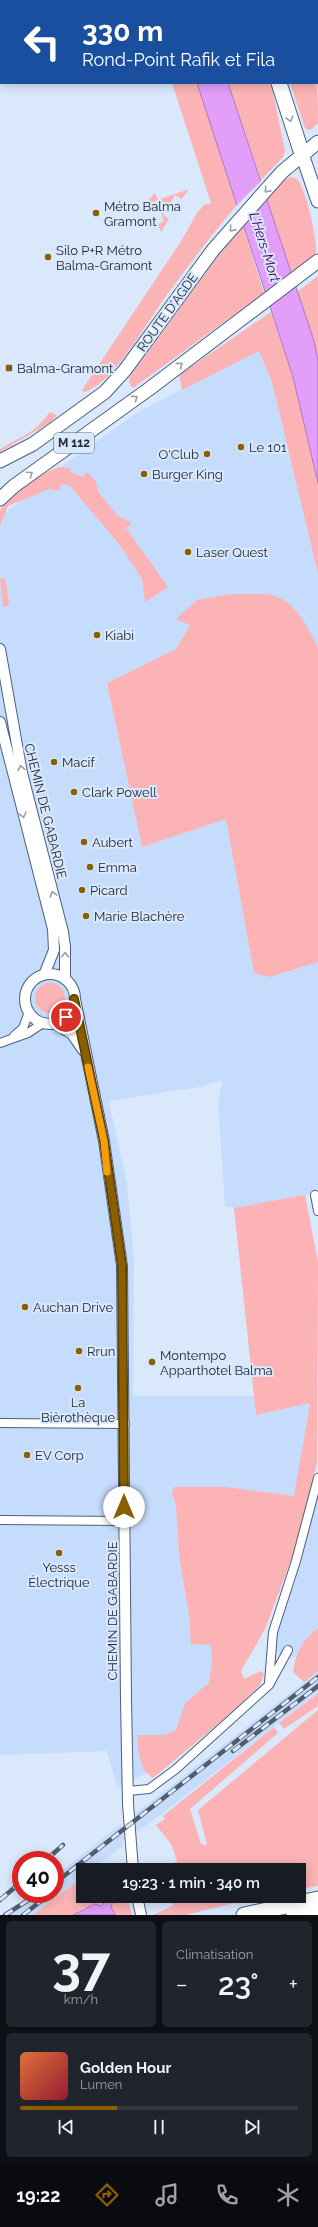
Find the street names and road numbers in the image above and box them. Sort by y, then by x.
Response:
street label: ROUTE D'AGDE [134,270,201,354]
road number: M 112 [54,433,94,453]
street label: CHEMIN DE GABARDIE [21,742,70,881]
street label: CHEMIN DE GABARDIE [105,1541,120,1681]

